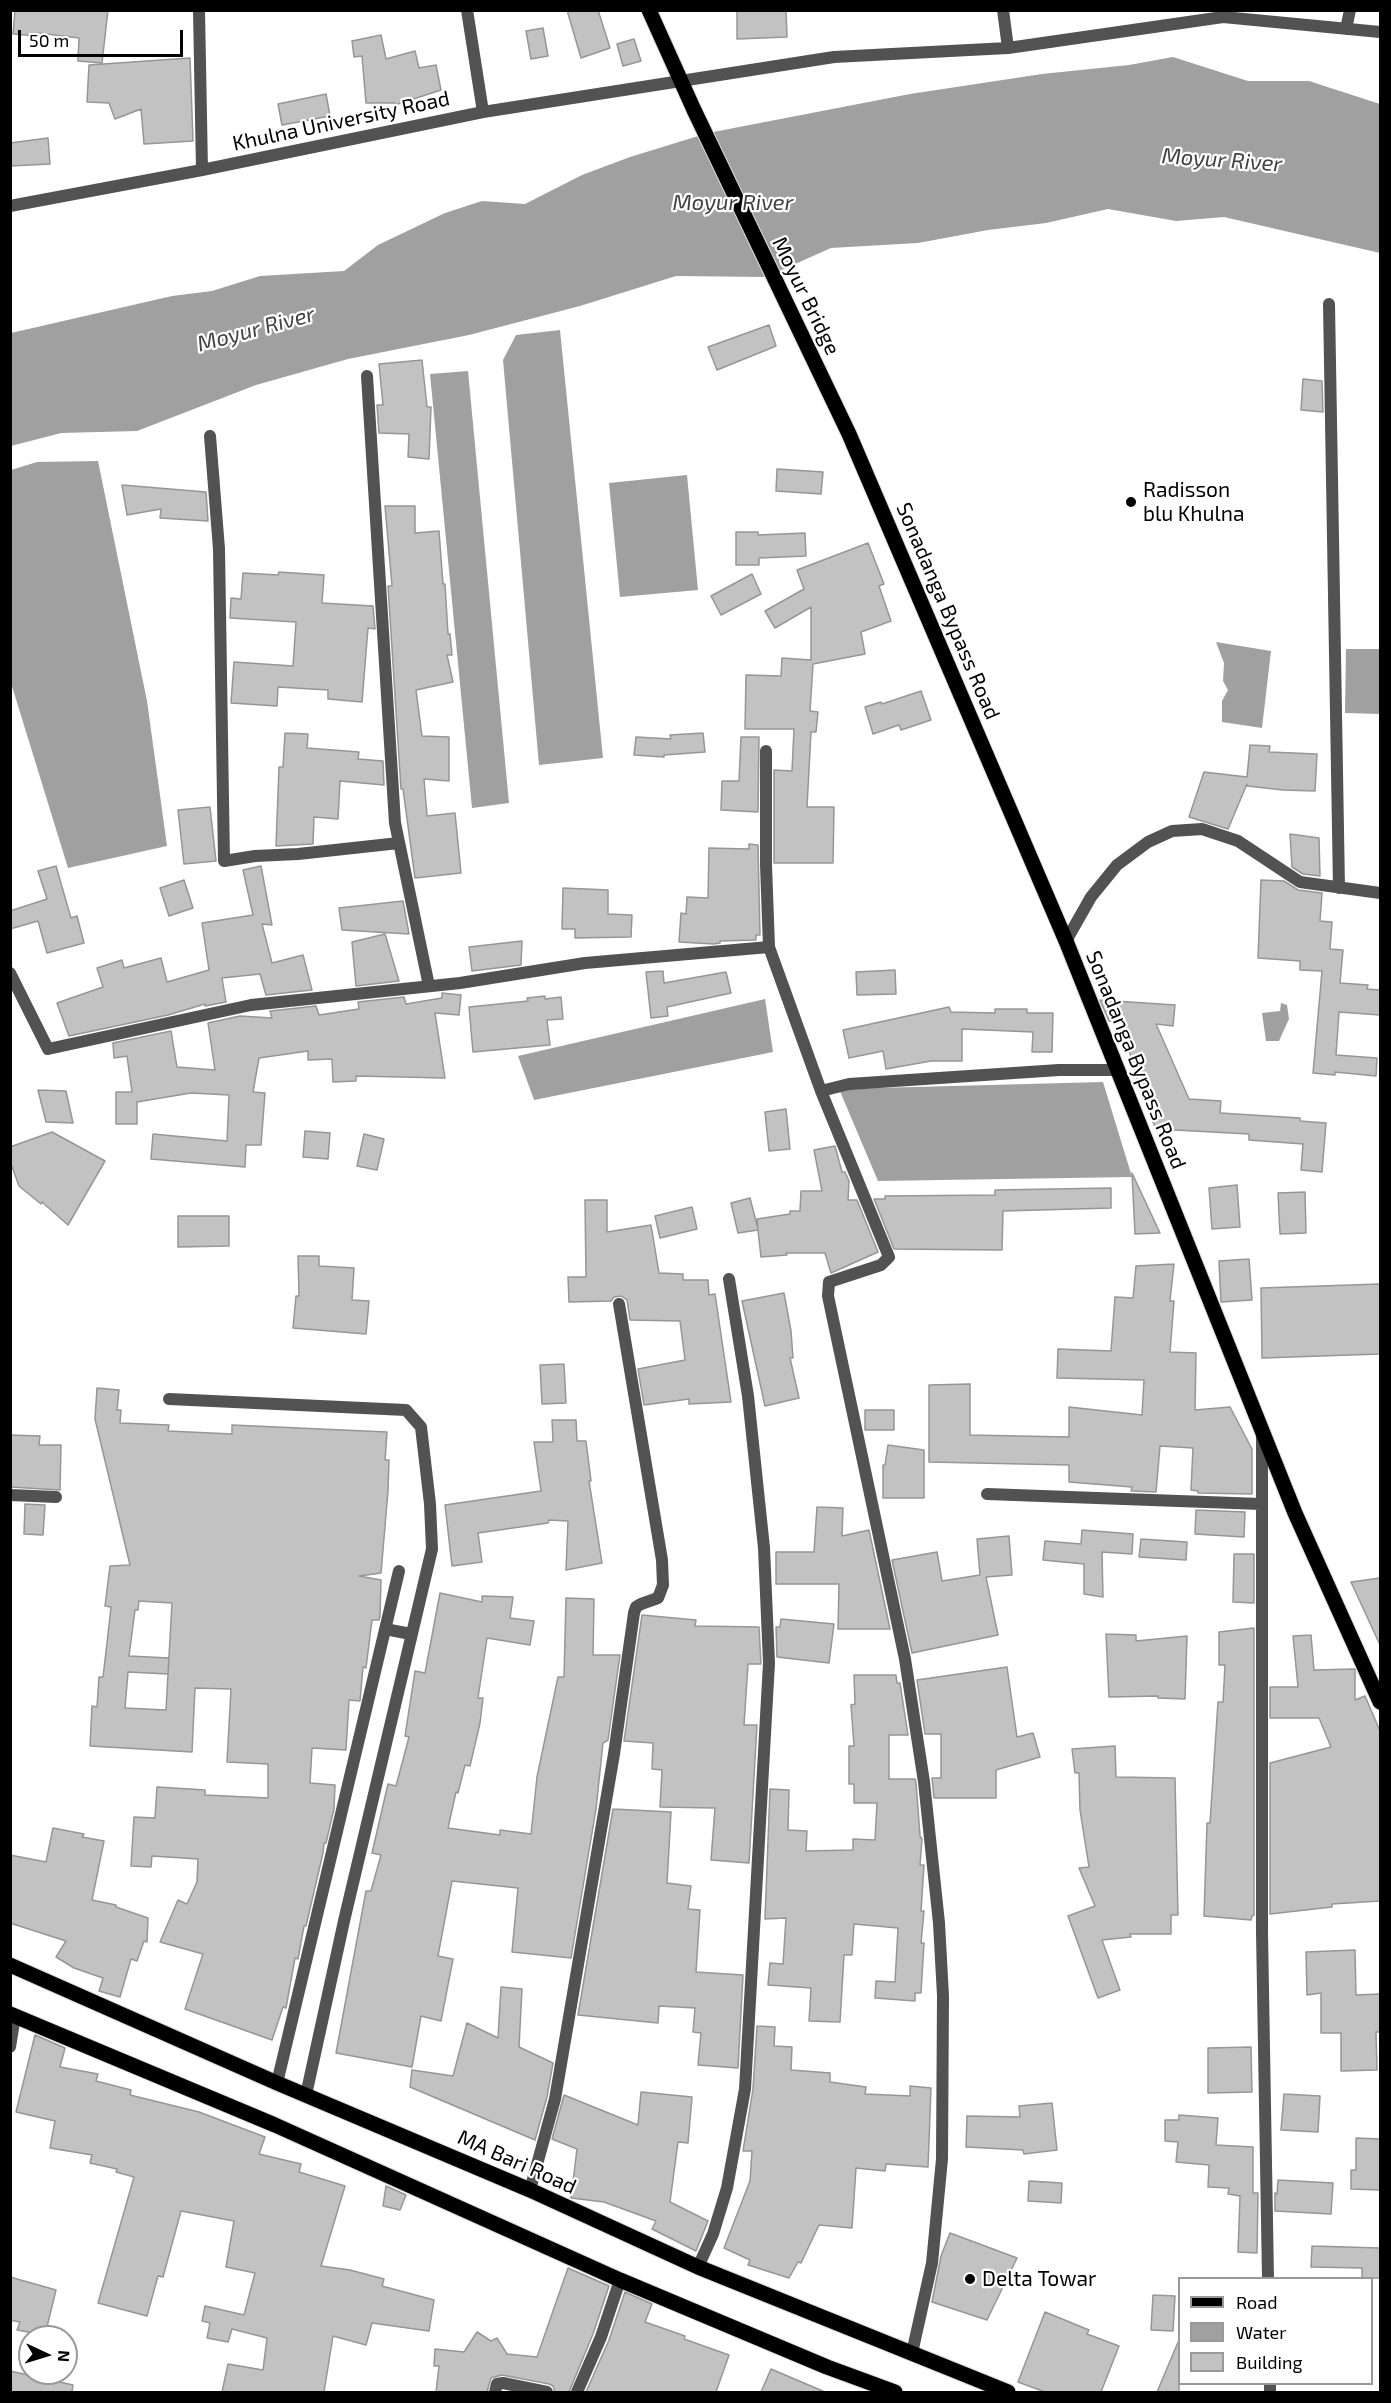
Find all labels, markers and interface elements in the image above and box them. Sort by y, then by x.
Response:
scale bar [21,18,186,56]
text: 50 m [29,29,69,51]
street label: Khulna University Road [230,86,452,156]
water label: Moyur River [1161,143,1283,177]
water label: Moyur River [673,190,793,216]
street label: Moyur Bridge [767,233,845,359]
water label: Moyur River [194,301,318,357]
place label: Radisson blu Khulna [1143,477,1244,527]
marker: Radisson blu Khulna [1124,495,1138,509]
street label: Sonadanga Bypass Road [891,499,1005,723]
street label: Sonadanga Bypass Road [1081,947,1191,1173]
street label: MA Bari Road [454,2125,580,2199]
place label: Delta Towar [982,2266,1096,2292]
marker: Delta Towar [963,2272,977,2286]
legend [1178,2277,1373,2385]
text: Road [1236,2291,1277,2313]
text: Water [1236,2321,1286,2343]
north arrow [18,2325,78,2385]
text: N [55,2350,74,2363]
text: Building [1236,2351,1303,2373]

